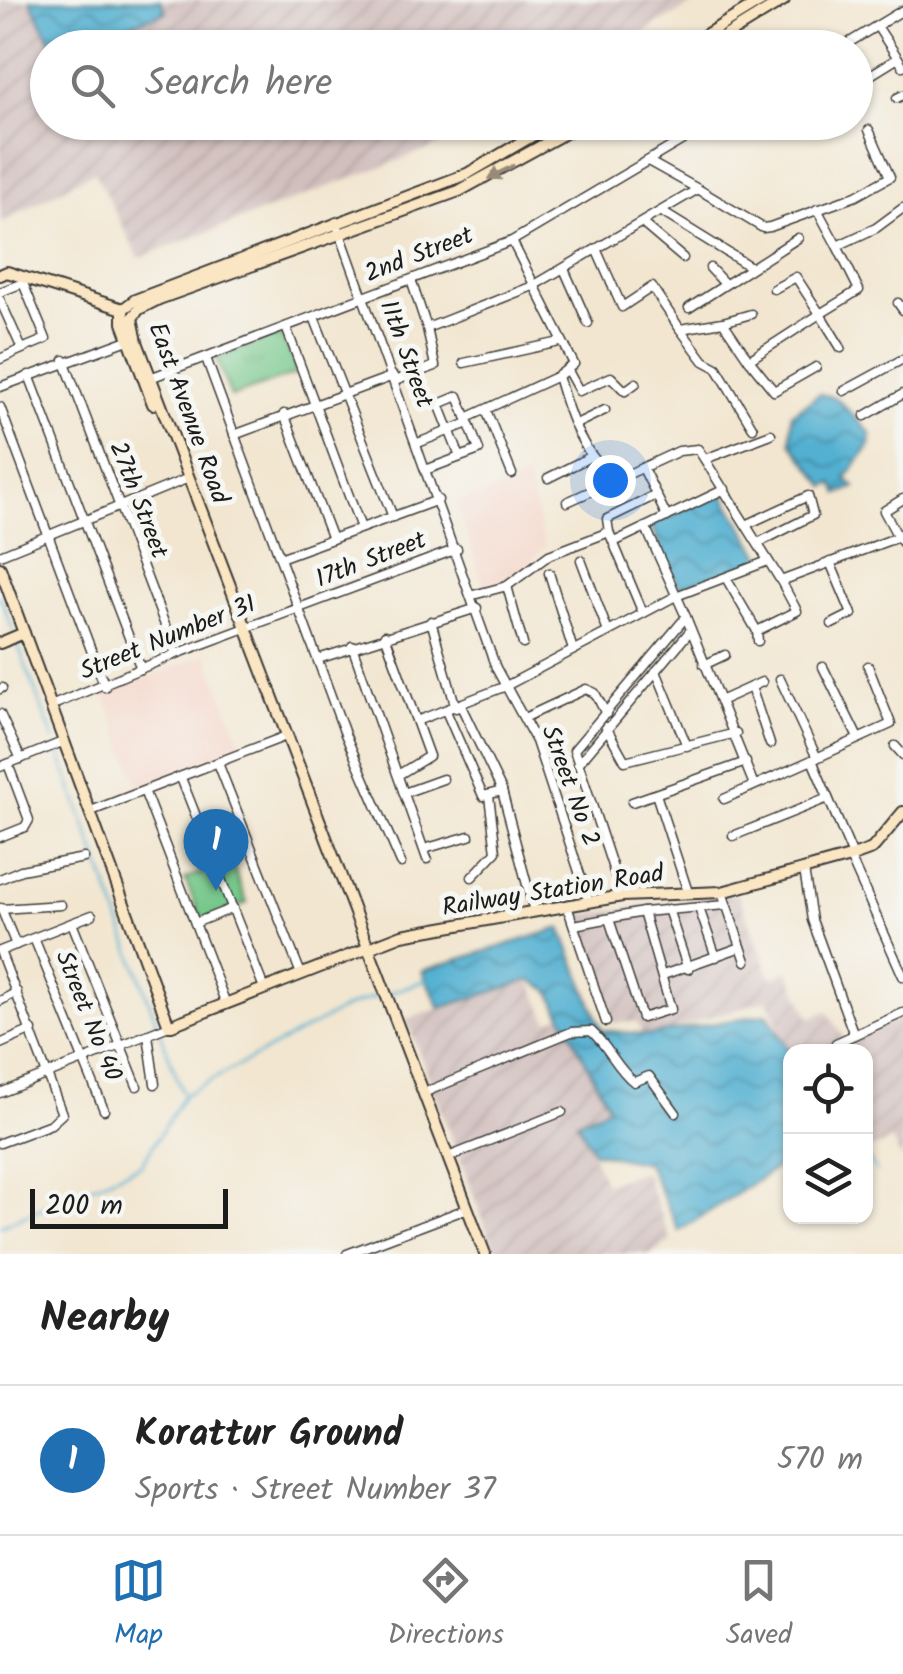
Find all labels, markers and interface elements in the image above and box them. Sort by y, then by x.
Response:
search box [30,30,873,140]
text: Search here [145,55,332,115]
icon: search [65,58,120,113]
one-way arrow [486,163,515,180]
street label: 2nd Street [359,216,480,294]
street label: 11th Street [368,294,444,414]
street label: East Avenue Road [137,317,240,511]
street label: 27th Street [97,436,179,565]
your location [585,455,636,506]
street label: 17th Street [310,520,433,599]
street label: Street Number 31 [74,584,262,692]
street label: Street No 2 [530,720,610,852]
pin: 1 [184,808,248,891]
street label: Railway Station Road [439,854,668,928]
street label: Street No 40 [44,945,132,1087]
map controls [783,1044,873,1224]
button: locate [783,1044,873,1134]
button: layers [783,1134,873,1224]
scale bar [30,1184,228,1228]
text: 200 m [45,1184,123,1229]
text: Nearby [40,1286,169,1353]
text: Korattur Ground [135,1405,403,1465]
text: 1 [68,1435,77,1486]
text: 570 m [777,1435,863,1486]
text: Sports · Street Number 37 [135,1465,496,1516]
tab: Map [111,1553,166,1658]
tab: Directions [388,1553,504,1658]
tab: Saved [726,1553,792,1658]

